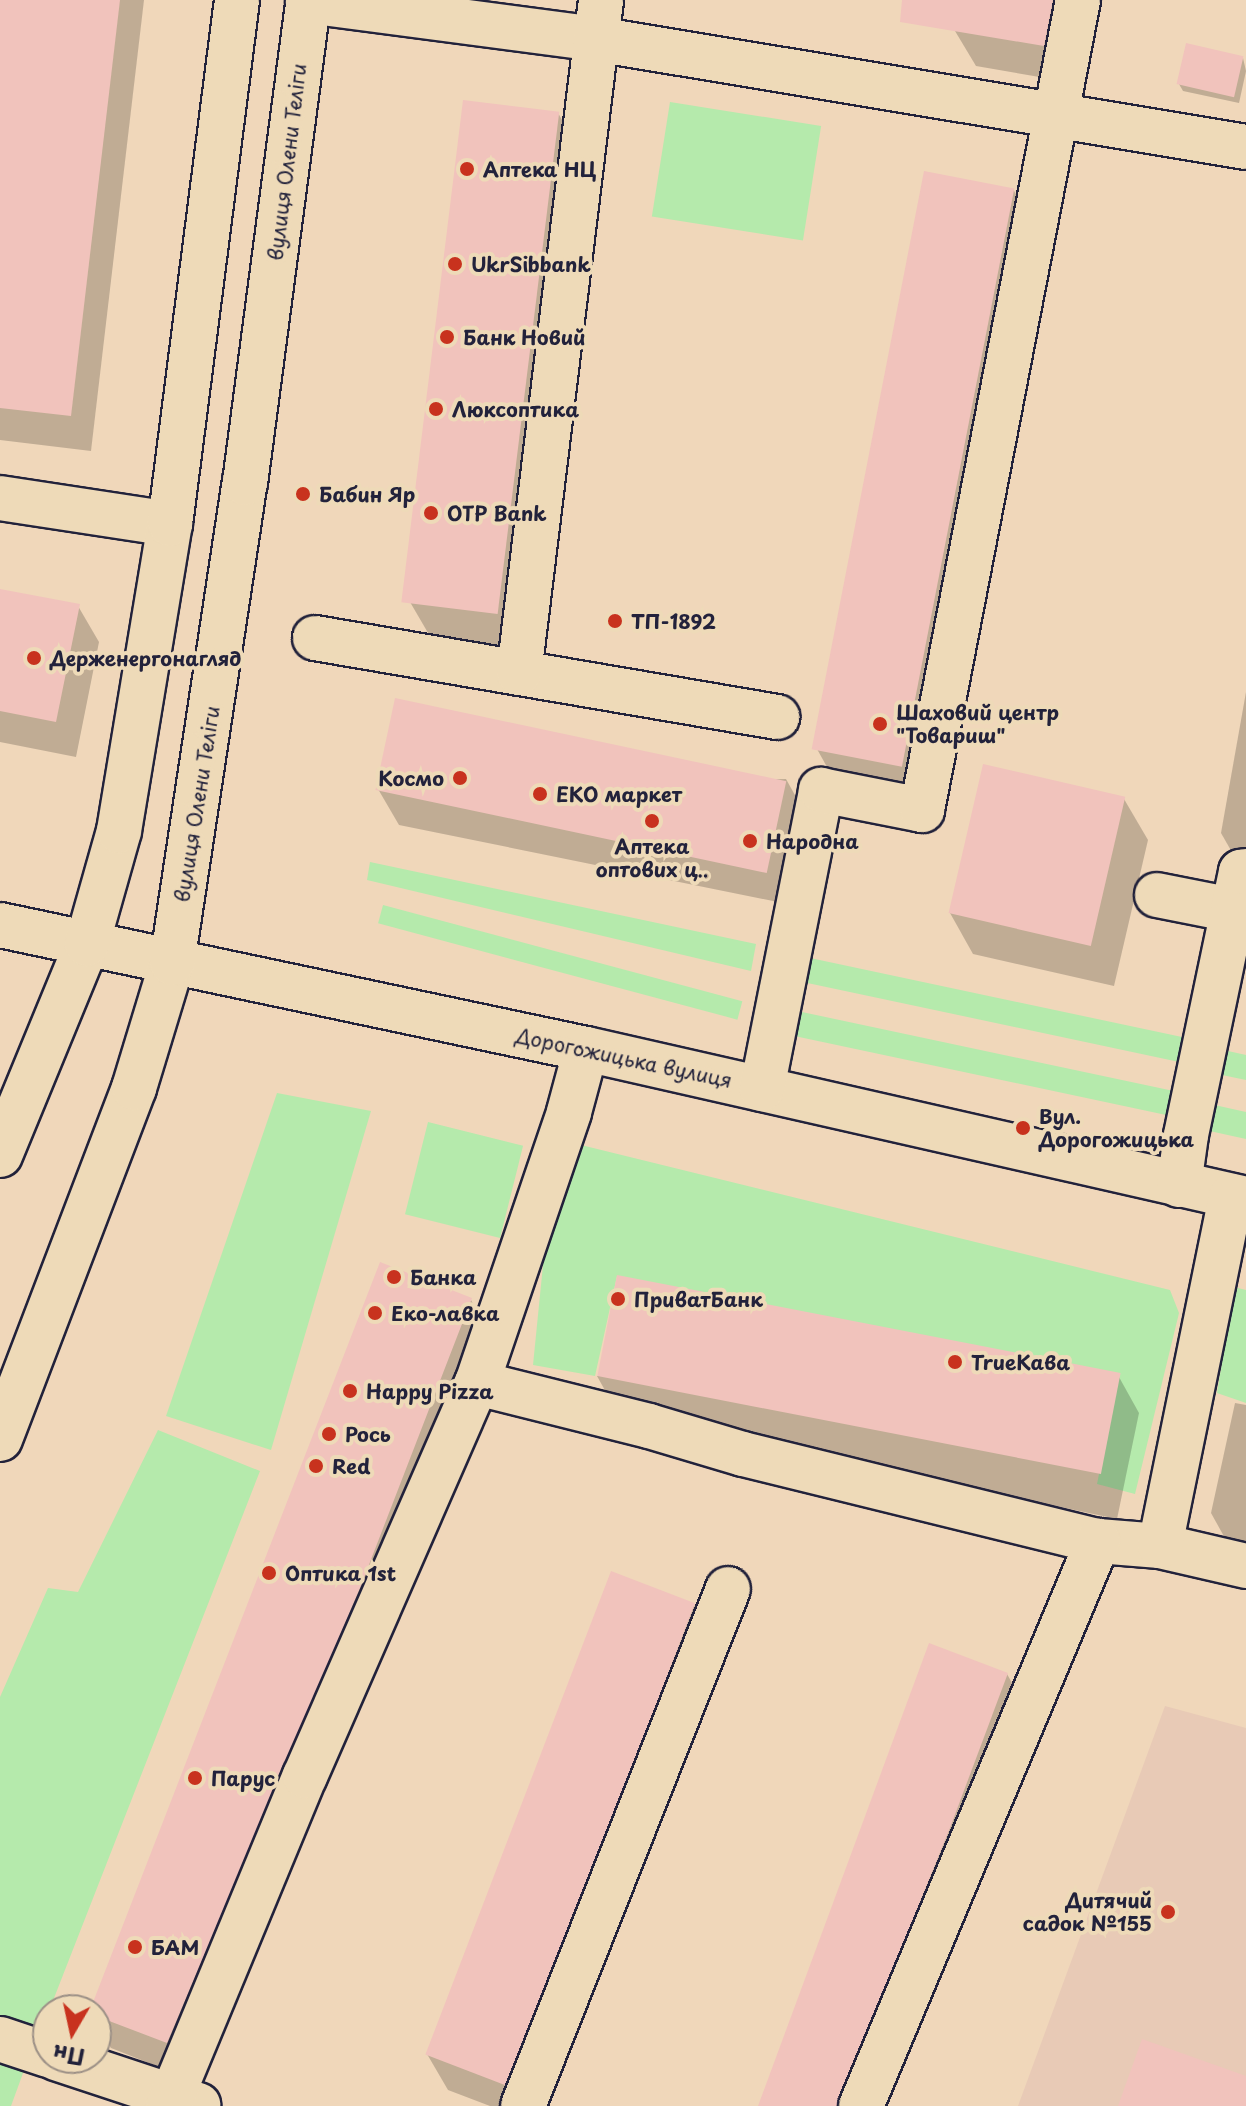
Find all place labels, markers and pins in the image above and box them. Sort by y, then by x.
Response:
place label: Аптека НЦ [483,157,597,181]
marker: Аптека НЦ [458,160,476,178]
place label: UkrSibbank [471,252,591,276]
marker: UkrSibbank [446,255,464,273]
place label: Банк Новий [463,325,586,349]
marker: Банк Новий [438,328,456,346]
place label: Люксоптика [452,397,579,421]
marker: Люксоптика [427,400,445,418]
place label: Бабин Яр [319,482,416,506]
marker: Бабин Яр [294,485,312,503]
place label: OTP Bank [447,501,549,525]
marker: OTP Bank [422,504,440,522]
place label: ТП-1892 [631,609,716,633]
marker: ТП-1892 [606,612,624,630]
place label: Держенергонагляд [50,646,241,670]
marker: Держенергонагляд [25,649,43,667]
place label: Шаховий центр "Товариш" [896,700,1059,747]
marker: Шаховий центр "Товариш" [871,715,889,733]
place label: Космо [378,766,444,790]
marker: Космо [451,769,469,787]
place label: ЕКО маркет [556,782,683,806]
marker: ЕКО маркет [531,785,549,803]
marker: Аптека оптових ц‥ [643,812,661,830]
place label: Народна [766,829,859,853]
marker: Народна [741,832,759,850]
place label: Аптека оптових ц‥ [596,834,708,881]
place label: Вул. Дорогожицька [1039,1104,1194,1151]
marker: Вул. Дорогожицька [1014,1119,1032,1137]
place label: Банка [410,1265,476,1289]
marker: Банка [385,1268,403,1286]
place label: ПриватБанк [634,1287,763,1311]
marker: ПриватБанк [609,1290,627,1308]
place label: Еко-лавка [391,1301,500,1325]
marker: Еко-лавка [366,1304,384,1322]
place label: TrueКава [971,1350,1070,1374]
marker: TrueКава [946,1353,964,1371]
place label: Happy Pizza [366,1379,492,1403]
marker: Happy Pizza [341,1382,359,1400]
place label: Рось [345,1422,391,1446]
marker: Рось [320,1425,338,1443]
place label: Red [332,1454,370,1478]
marker: Red [307,1457,325,1475]
place label: Оптика 1st [285,1561,397,1585]
marker: Оптика 1st [260,1564,278,1582]
place label: Парус [211,1766,275,1790]
marker: Парус [186,1769,204,1787]
place label: Дитячий садок №155 [1023,1888,1152,1935]
marker: Дитячий садок №155 [1159,1903,1177,1921]
place label: БАМ [151,1935,199,1959]
marker: БАМ [126,1938,144,1956]

